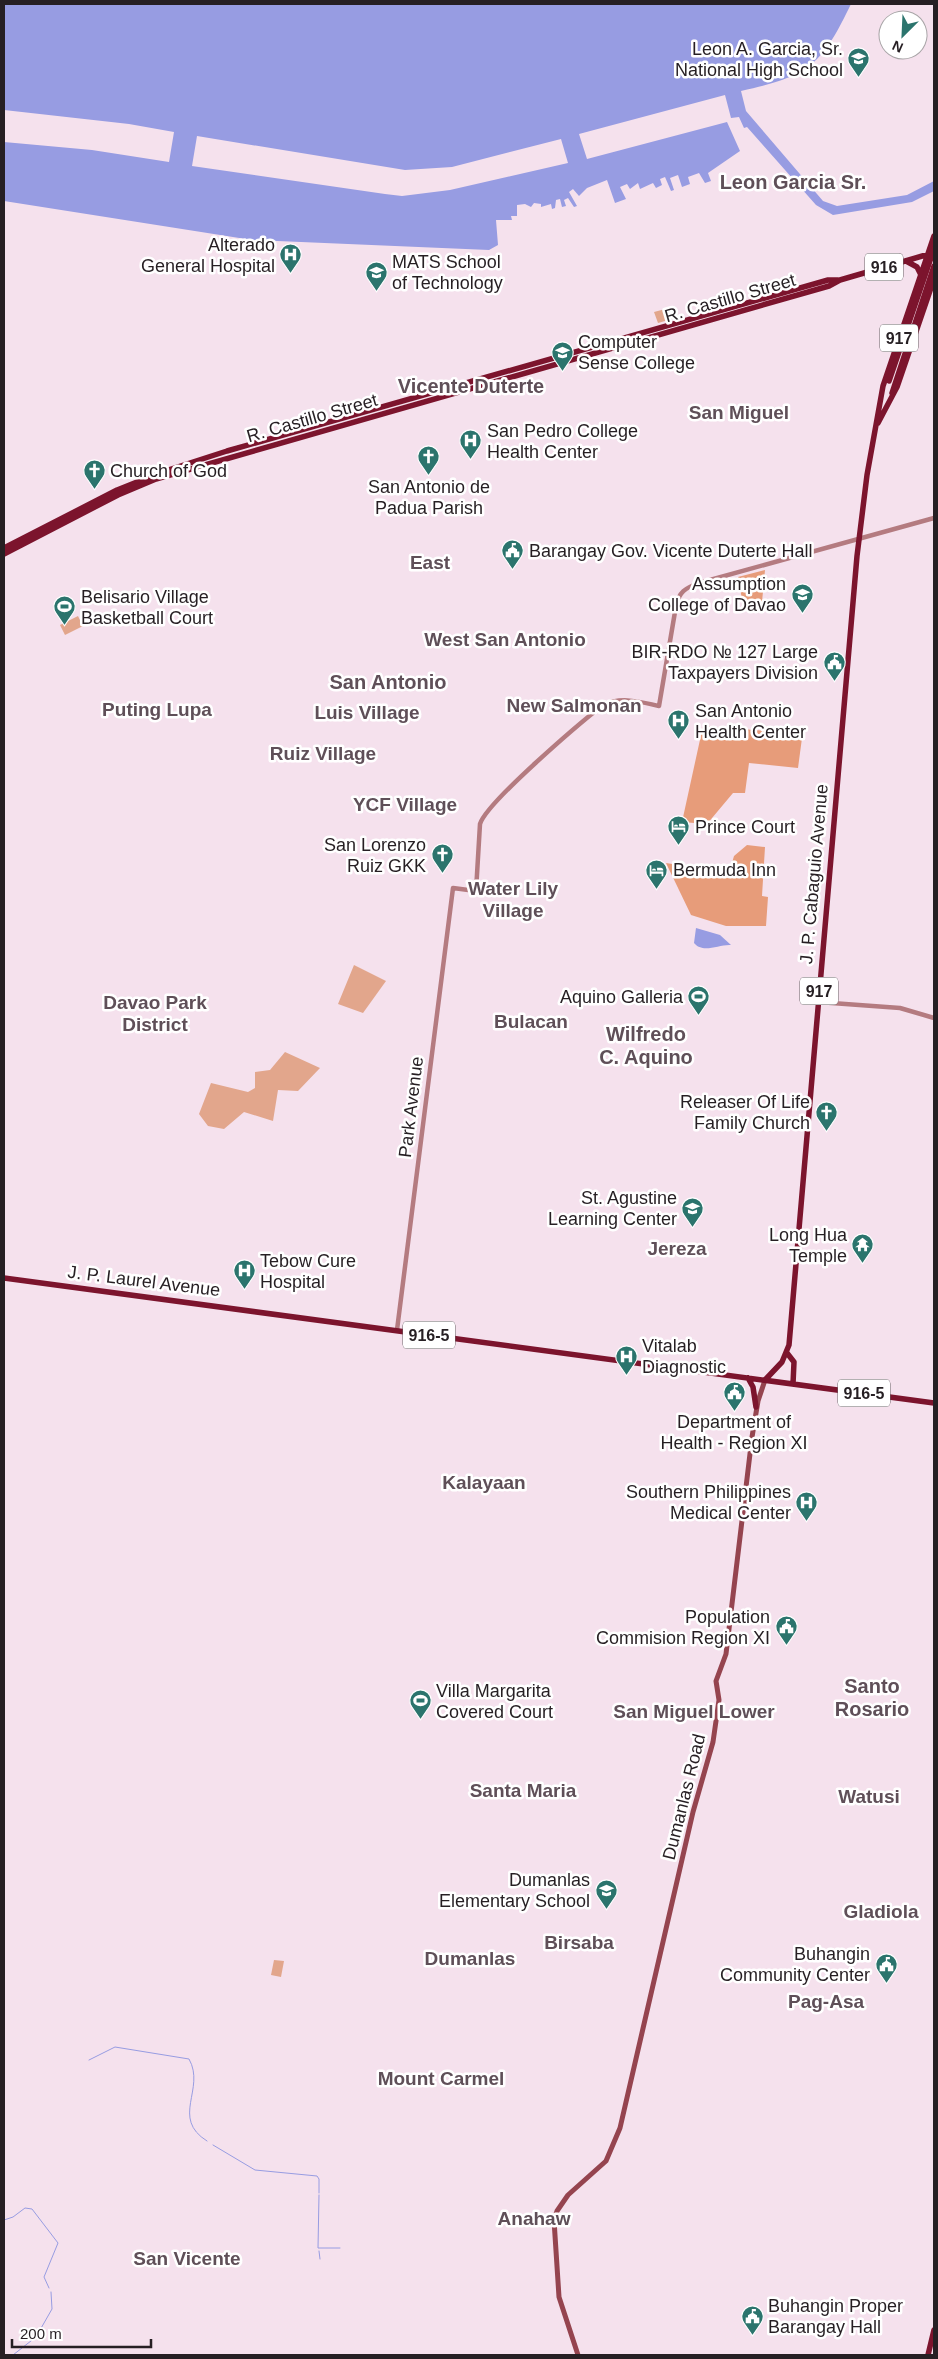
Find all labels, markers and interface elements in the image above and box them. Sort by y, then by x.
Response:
north arrow [878,10,928,60]
text: N [890,38,906,56]
place label: Leon A. Garcia, Sr. National High School [675,39,843,80]
school or university icon: Leon A. Garcia, Sr. National High School [847,47,871,78]
district label: Leon Garcia Sr. [720,171,866,193]
place label: Alterado General Hospital [141,235,275,276]
hospital icon: Alterado General Hospital [279,243,303,274]
place label: MATS School of Technology [392,252,503,293]
road number: 916 [865,253,903,280]
school or university icon: MATS School of Technology [364,260,388,291]
street label: R. Castillo Street [662,270,798,326]
road number: 917 [880,324,918,352]
place label: Computer Sense College [578,332,695,373]
school or university icon: Computer Sense College [550,340,574,371]
district label: Vicente Duterte [398,375,544,397]
street label: R. Castillo Street [244,390,380,446]
district label: San Miguel [689,402,789,423]
place label: San Pedro College Health Center [487,421,638,462]
hospital icon: San Pedro College Health Center [459,429,483,460]
church icon: San Antonio de Padua Parish [417,445,441,476]
church icon: Church of God [82,459,106,490]
place label: Church of God [110,461,227,481]
place label: San Antonio de Padua Parish [368,477,490,518]
public building icon: Barangay Gov. Vicente Duterte Hall [501,539,525,570]
place label: Barangay Gov. Vicente Duterte Hall [529,541,812,561]
district label: East [410,552,451,573]
place label: Assumption College of Davao [648,574,786,615]
school or university icon: Assumption College of Davao [790,582,814,613]
place label: Belisario Village Basketball Court [81,587,213,628]
sports icon: Belisario Village Basketball Court [53,595,77,626]
district label: West San Antonio [424,629,586,650]
place label: BIR-RDO № 127 Large Taxpayers Division [632,642,818,683]
public building icon: BIR-RDO № 127 Large Taxpayers Division [822,650,846,681]
district label: San Antonio [329,671,447,693]
district label: New Salmonan [506,695,642,716]
district label: Puting Lupa [102,699,212,720]
place label: San Antonio Health Center [695,701,806,742]
district label: Luis Village [314,702,420,723]
hospital icon: San Antonio Health Center [667,709,691,740]
district label: Ruiz Village [270,743,376,764]
street label: J. P. Cabaguio Avenue [796,783,832,965]
district label: YCF Village [353,794,457,815]
hotel icon: Prince Court [667,815,691,846]
place label: Prince Court [695,817,795,837]
place label: San Lorenzo Ruiz GKK [324,835,426,876]
church icon: San Lorenzo Ruiz GKK [430,843,454,874]
hotel icon: Bermuda Inn [645,858,669,889]
place label: Bermuda Inn [673,860,776,880]
district label: Water Lily Village [468,878,558,921]
road number: 917 [800,978,838,1004]
sports icon: Aquino Galleria [687,985,711,1016]
place label: Aquino Galleria [560,987,684,1007]
district label: Davao Park District [103,992,207,1035]
district label: Bulacan [494,1011,568,1032]
district label: Wilfredo C. Aquino [599,1023,693,1068]
street label: Park Avenue [395,1055,427,1159]
place label: Releaser Of Life Family Church [680,1092,810,1133]
church icon: Releaser Of Life Family Church [814,1100,838,1131]
place label: St. Agustine Learning Center [548,1188,677,1229]
school or university icon: St. Agustine Learning Center [681,1196,705,1227]
place label: Long Hua Temple [769,1225,848,1266]
temple icon: Long Hua Temple [851,1233,875,1264]
district label: Jereza [647,1238,707,1259]
place label: Tebow Cure Hospital [260,1251,356,1292]
hospital icon: Tebow Cure Hospital [232,1259,256,1290]
street label: J. P. Laurel Avenue [67,1262,221,1300]
road number: 916-5 [403,1322,455,1348]
place label: Vitalab Diagnostic [642,1336,726,1377]
hospital icon: Vitalab Diagnostic [614,1344,638,1375]
public building icon: Department of Health - Region XI [722,1380,746,1411]
road number: 916-5 [838,1380,890,1406]
place label: Department of Health - Region XI [660,1412,808,1453]
district label: Kalayaan [442,1472,526,1493]
place label: Southern Philippines Medical Center [626,1482,791,1523]
hospital icon: Southern Philippines Medical Center [795,1490,819,1521]
place label: Population Commision Region XI [596,1607,770,1648]
public building icon: Population Commision Region XI [774,1615,798,1646]
district label: Santo Rosario [835,1675,909,1720]
place label: Villa Margarita Covered Court [436,1681,553,1722]
sports icon: Villa Margarita Covered Court [408,1689,432,1720]
district label: San Miguel Lower [613,1701,775,1722]
street label: Dumanlas Road [659,1732,709,1862]
district label: Santa Maria [470,1780,577,1801]
district label: Watusi [838,1786,900,1807]
place label: Dumanlas Elementary School [439,1870,590,1911]
school or university icon: Dumanlas Elementary School [594,1878,618,1909]
district label: Gladiola [844,1901,919,1922]
district label: Birsaba [544,1932,614,1953]
place label: Buhangin Community Center [720,1944,870,1985]
district label: Dumanlas [425,1948,515,1969]
public building icon: Buhangin Community Center [874,1952,898,1983]
district label: Pag-Asa [788,1991,864,2012]
district label: Mount Carmel [378,2068,504,2089]
district label: Anahaw [498,2208,571,2229]
district label: San Vicente [133,2248,241,2269]
place label: Buhangin Proper Barangay Hall [768,2296,903,2337]
public building icon: Buhangin Proper Barangay Hall [740,2304,764,2335]
scale bar [12,2316,151,2348]
text: 200 m [20,2325,62,2342]

